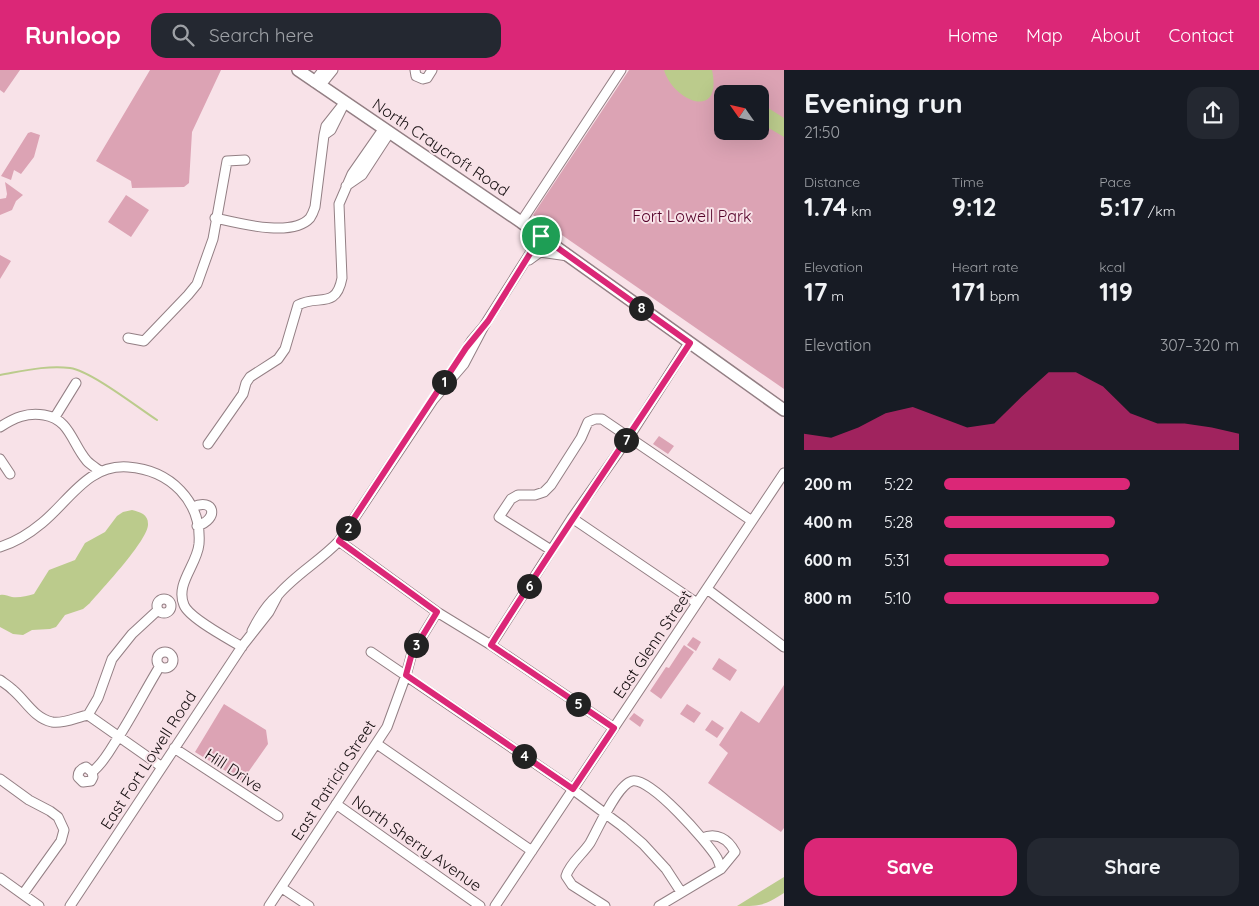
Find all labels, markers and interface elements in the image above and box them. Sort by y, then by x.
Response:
search box [151,13,501,58]
text: Runloop [25,20,121,50]
icon: search [169,21,197,49]
text: Search here [209,23,314,47]
text: Home [948,24,998,47]
text: Map [1026,24,1063,47]
text: About [1091,24,1141,47]
text: Contact [1169,24,1234,47]
north arrow [714,85,769,140]
map controls [714,85,769,140]
text: Evening run [804,85,963,120]
button: share [1187,87,1239,139]
street label: North Craycroft Road [369,94,513,200]
text: 21:50 [804,122,840,142]
text: Distance [804,173,860,191]
text: Time [952,173,984,191]
text: Pace [1099,173,1131,191]
text: 1.74 [804,191,847,222]
text: 9:12 [952,191,997,222]
text: 5:17 [1099,191,1144,222]
text: km [847,202,871,220]
text: /km [1144,202,1175,220]
park label: Fort Lowell Park [632,206,752,226]
pin [520,215,562,257]
icon: arrive [527,222,555,250]
text: Elevation [804,258,863,276]
text: Heart rate [952,258,1018,276]
text: kcal [1099,258,1125,276]
text: 17 [804,276,827,307]
text: 171 [952,276,986,307]
text: 119 [1099,276,1133,307]
text: m [827,287,844,305]
text: bpm [986,287,1019,305]
pin: 8 [628,296,654,320]
text: 8 [638,299,645,317]
text: Elevation [804,335,871,355]
text: 307–320 m [1160,335,1239,355]
pin: 1 [432,370,456,394]
text: 1 [442,373,447,391]
pin: 7 [614,428,638,452]
text: 7 [623,431,630,449]
text: 200 m [804,474,852,494]
text: 5:22 [884,474,913,494]
text: 400 m [804,512,852,532]
text: 5:28 [884,512,913,532]
pin: 2 [336,516,360,540]
text: 2 [345,519,352,537]
text: 600 m [804,550,852,570]
text: 5:31 [884,550,910,570]
pin: 6 [516,574,542,598]
text: 6 [526,577,533,595]
street label: East Glenn Street [608,586,696,702]
text: 800 m [804,588,852,608]
text: 5:10 [884,588,911,608]
pin: 3 [404,632,428,658]
text: 3 [413,636,420,654]
street label: East Fort Lowell Road [96,687,200,833]
pin: 5 [566,692,590,716]
text: 5 [574,695,583,713]
street label: East Patricia Street [287,716,379,844]
street label: Hill Drive [201,744,267,796]
pin: 4 [512,744,536,768]
text: 4 [520,747,529,765]
street label: North Sherry Avenue [348,791,486,895]
button: Save [804,838,1017,896]
button: Share [1027,838,1239,896]

